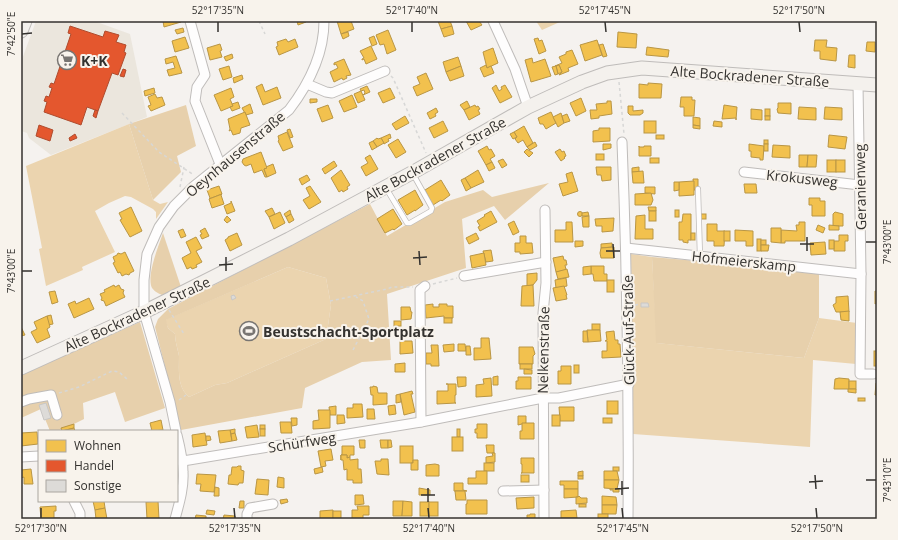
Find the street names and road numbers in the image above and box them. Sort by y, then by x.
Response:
street label: Alte Bockradener Straße [670,61,830,91]
street label: Oeynhausenstraße [181,107,289,201]
street label: Alte Bockradener Straße [361,112,509,206]
street label: Geranienweg [850,143,870,230]
street label: Krokusweg [765,165,839,191]
street label: Hofmeierskamp [691,246,797,276]
street label: Alte Bockradener Straße [61,272,213,356]
street label: Glück-Auf-Straße [618,275,638,385]
street label: Nelkenstraße [533,306,553,394]
street label: Schürfweg [267,427,338,457]

